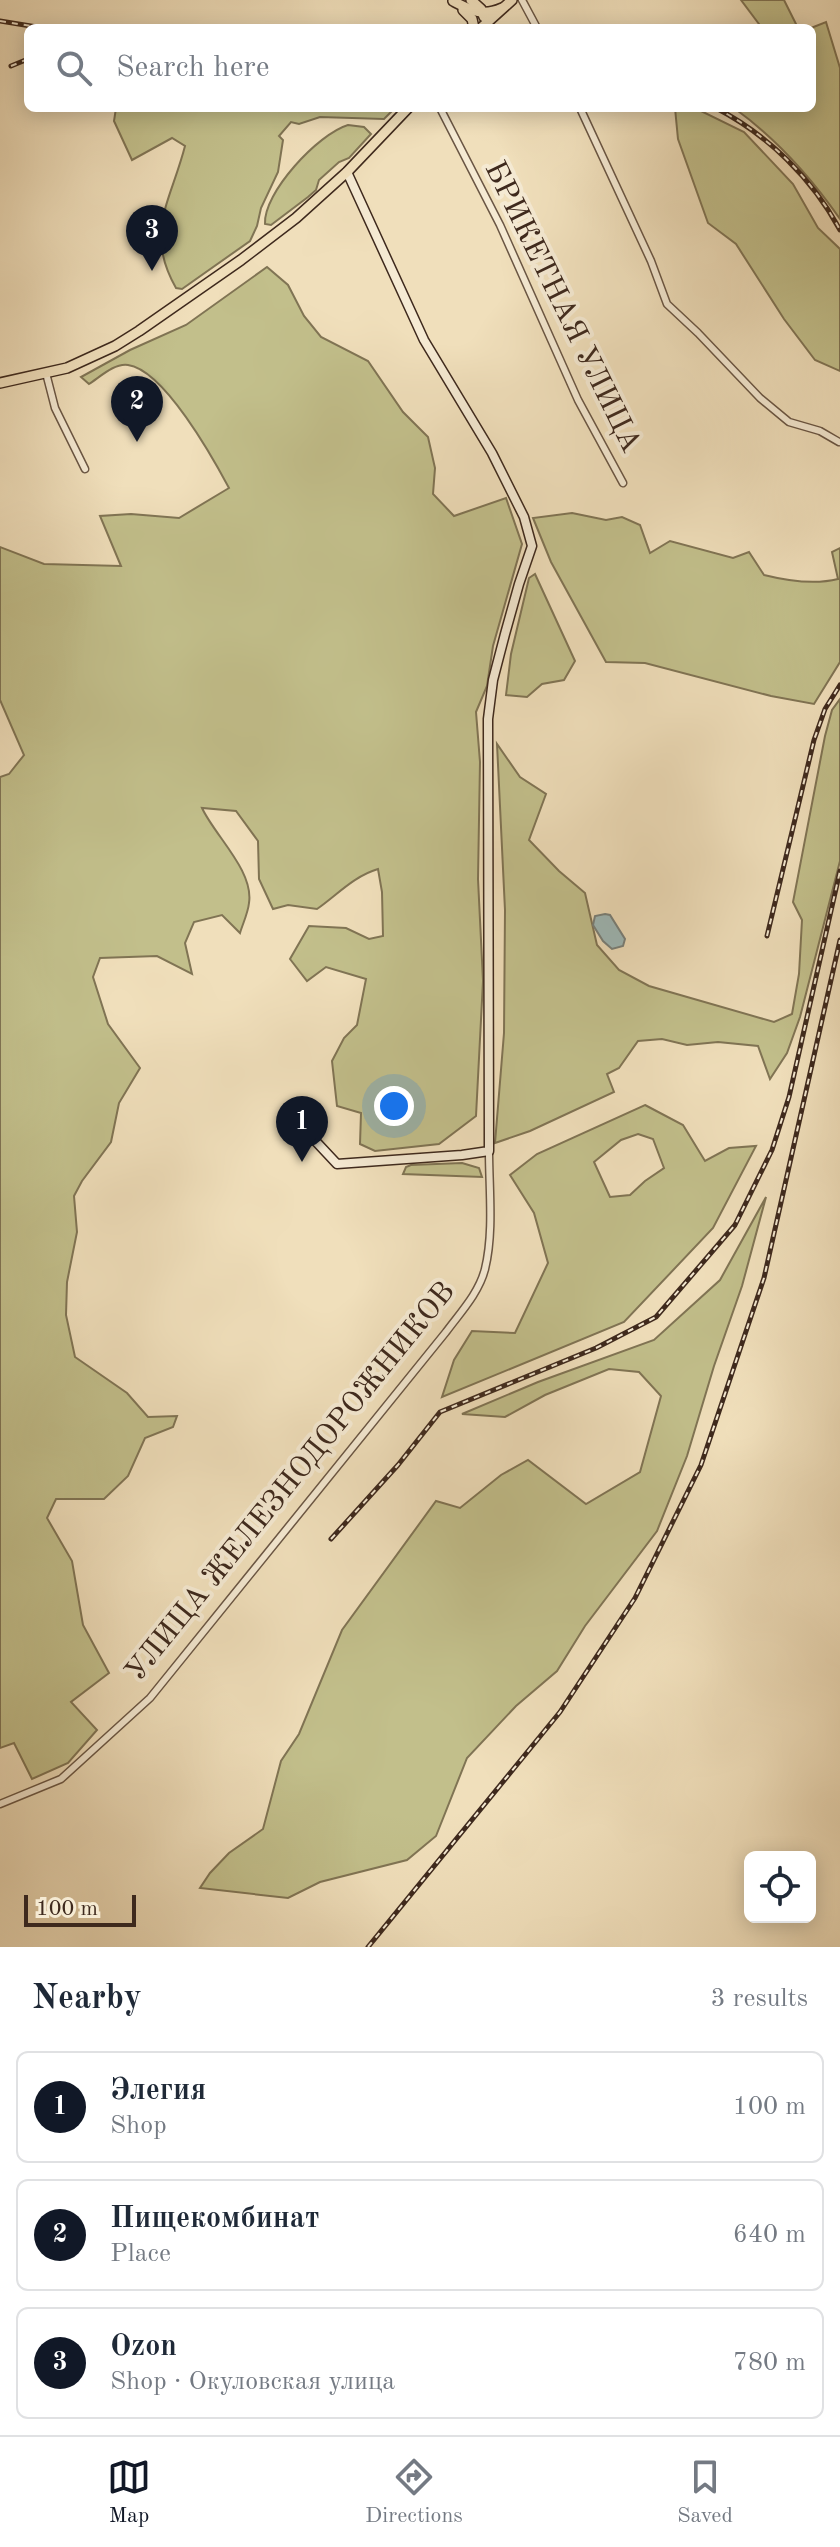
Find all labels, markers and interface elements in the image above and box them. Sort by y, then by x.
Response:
search box [24,24,816,112]
icon: search [52,46,96,90]
text: Search here [116,53,270,83]
street label: БРИКЕТНАЯ УЛИЦА [478,157,646,457]
pin: 3 [126,205,178,271]
pin: 2 [111,376,163,442]
your location [374,1086,414,1126]
pin: 1 [276,1096,328,1162]
street label: УЛИЦА ЖЕЛЕЗНОДОРОЖНИКОВ [121,1277,461,1687]
map controls [744,1851,816,1923]
button: locate [744,1851,816,1923]
scale bar [24,1891,136,1927]
text: 100 m [36,1898,98,1920]
text: Nearby [32,1982,142,2016]
text: 3 results [710,1986,808,2012]
text: Элегия [110,2076,206,2106]
text: 1 [52,2094,68,2120]
text: 100 m [733,2094,806,2120]
text: Shop [110,2113,167,2139]
text: Пищекомбинат [110,2204,320,2234]
text: 2 [52,2222,68,2248]
text: 640 m [733,2222,806,2248]
text: Place [110,2241,171,2267]
text: Ozon [110,2332,177,2362]
text: 3 [52,2350,68,2376]
text: 780 m [733,2350,806,2376]
text: Shop · Окуловская улица [110,2369,395,2395]
tab: Map [107,2455,151,2530]
tab: Directions [365,2455,463,2530]
tab: Saved [677,2455,733,2530]

